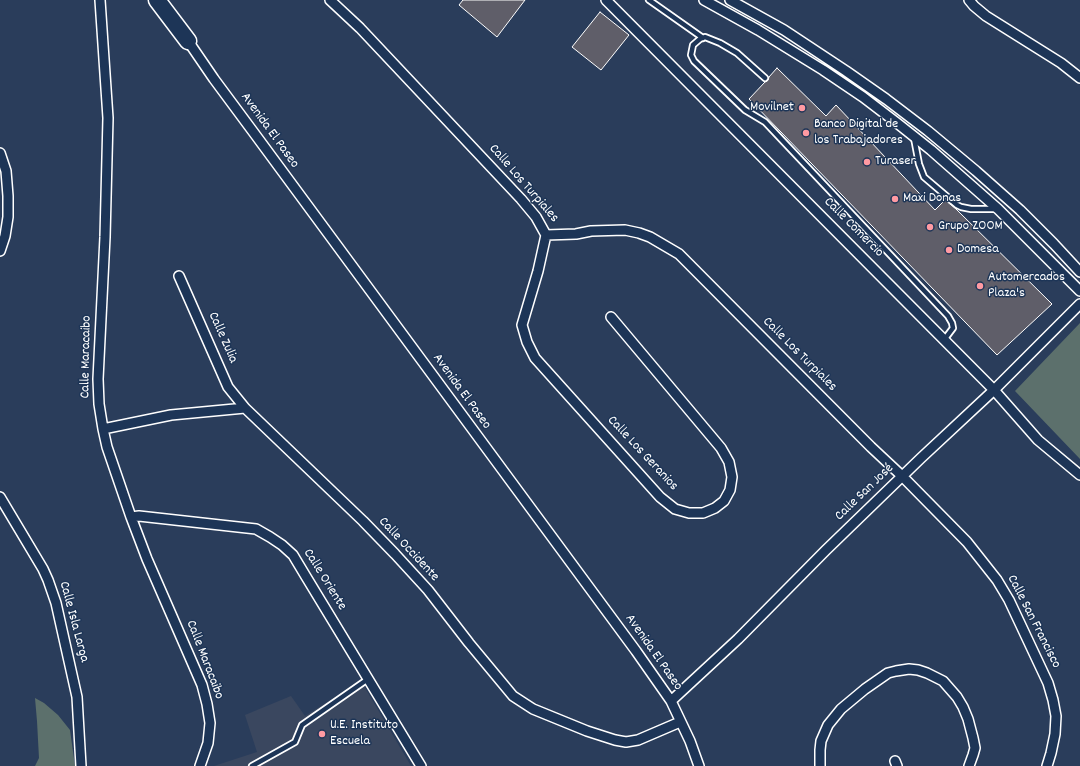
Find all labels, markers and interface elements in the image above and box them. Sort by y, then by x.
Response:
street label: Avenida El Paseo [236,90,302,172]
place label: Movilnet [750,100,794,116]
marker: Movilnet [797,103,807,113]
place label: Banco Digital de los Trabajadores [814,117,903,150]
marker: Banco Digital de los Trabajadores [801,128,811,138]
street label: Calle Los Turpiales [484,141,562,227]
place label: Turaser [875,154,916,170]
marker: Turaser [862,157,872,167]
place label: Maxi Donas [903,191,961,207]
street label: Calle Comercio [819,194,887,262]
marker: Maxi Donas [890,194,900,204]
place label: Grupo ZOOM [938,219,1003,235]
marker: Grupo ZOOM [925,222,935,232]
place label: Domesa [957,242,999,258]
marker: Domesa [944,245,954,255]
place label: Automercados Plaza's [988,270,1065,302]
marker: Automercados Plaza's [975,281,985,291]
street label: Calle Zulia [203,310,241,366]
street label: Calle Los Turpiales [758,314,840,396]
street label: Calle Maracaibo [78,315,96,399]
street label: Avenida El Paseo [428,351,494,433]
street label: Calle Los Geranios [603,413,681,495]
street label: Calle San José [832,461,898,525]
street label: Calle Occidente [374,514,442,586]
street label: Calle Oriente [299,546,349,614]
street label: Calle San Francisco [1002,573,1064,671]
street label: Calle Isla Larga [54,580,92,664]
street label: Avenida El Paseo [621,612,685,694]
street label: Calle Maracaibo [181,618,227,702]
place label: U.E. Instituto Escuela [330,718,398,750]
marker: U.E. Instituto Escuela [317,729,327,739]

